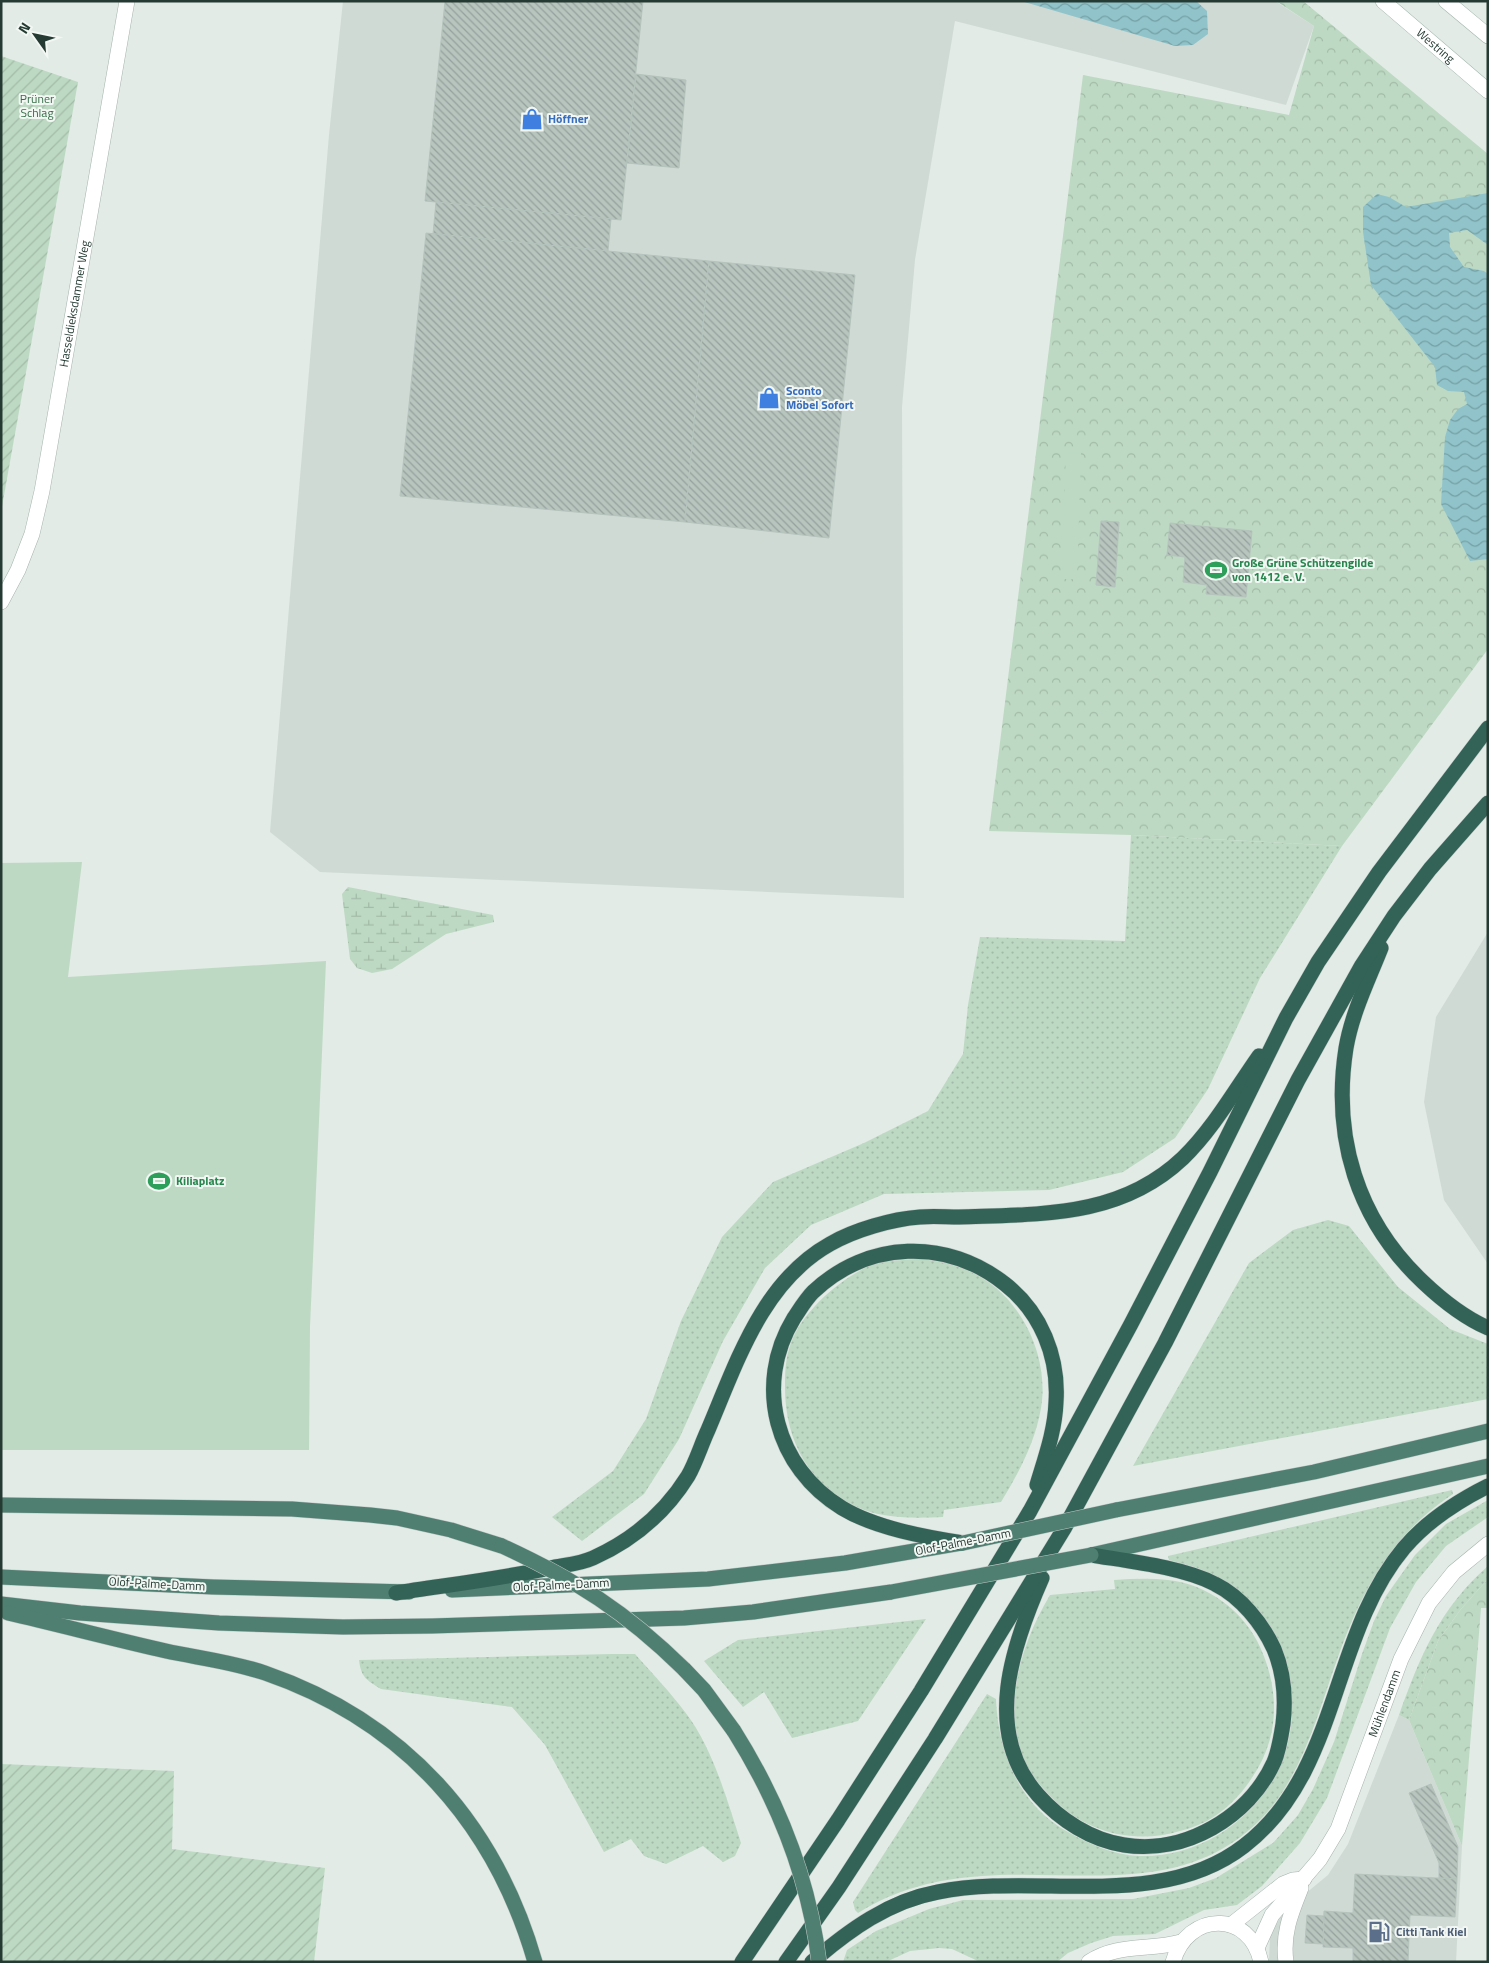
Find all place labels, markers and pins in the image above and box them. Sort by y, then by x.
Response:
shop icon: Höffner [519,106,545,132]
place label: Höffner [548,109,589,128]
place label: Sconto Möbel Sofort [786,381,854,414]
shop icon: Sconto Möbel Sofort [756,385,782,411]
place label: Große Grüne Schützengilde von 1412 e. V. [1232,553,1373,586]
sports icon: Große Grüne Schützengilde von 1412 e. V. [1203,557,1229,583]
sports icon: Kiliaplatz [146,1168,172,1194]
place label: Kiliaplatz [176,1171,224,1190]
fuel station icon: Citti Tank Kiel [1366,1919,1392,1945]
place label: Citti Tank Kiel [1396,1922,1467,1941]

